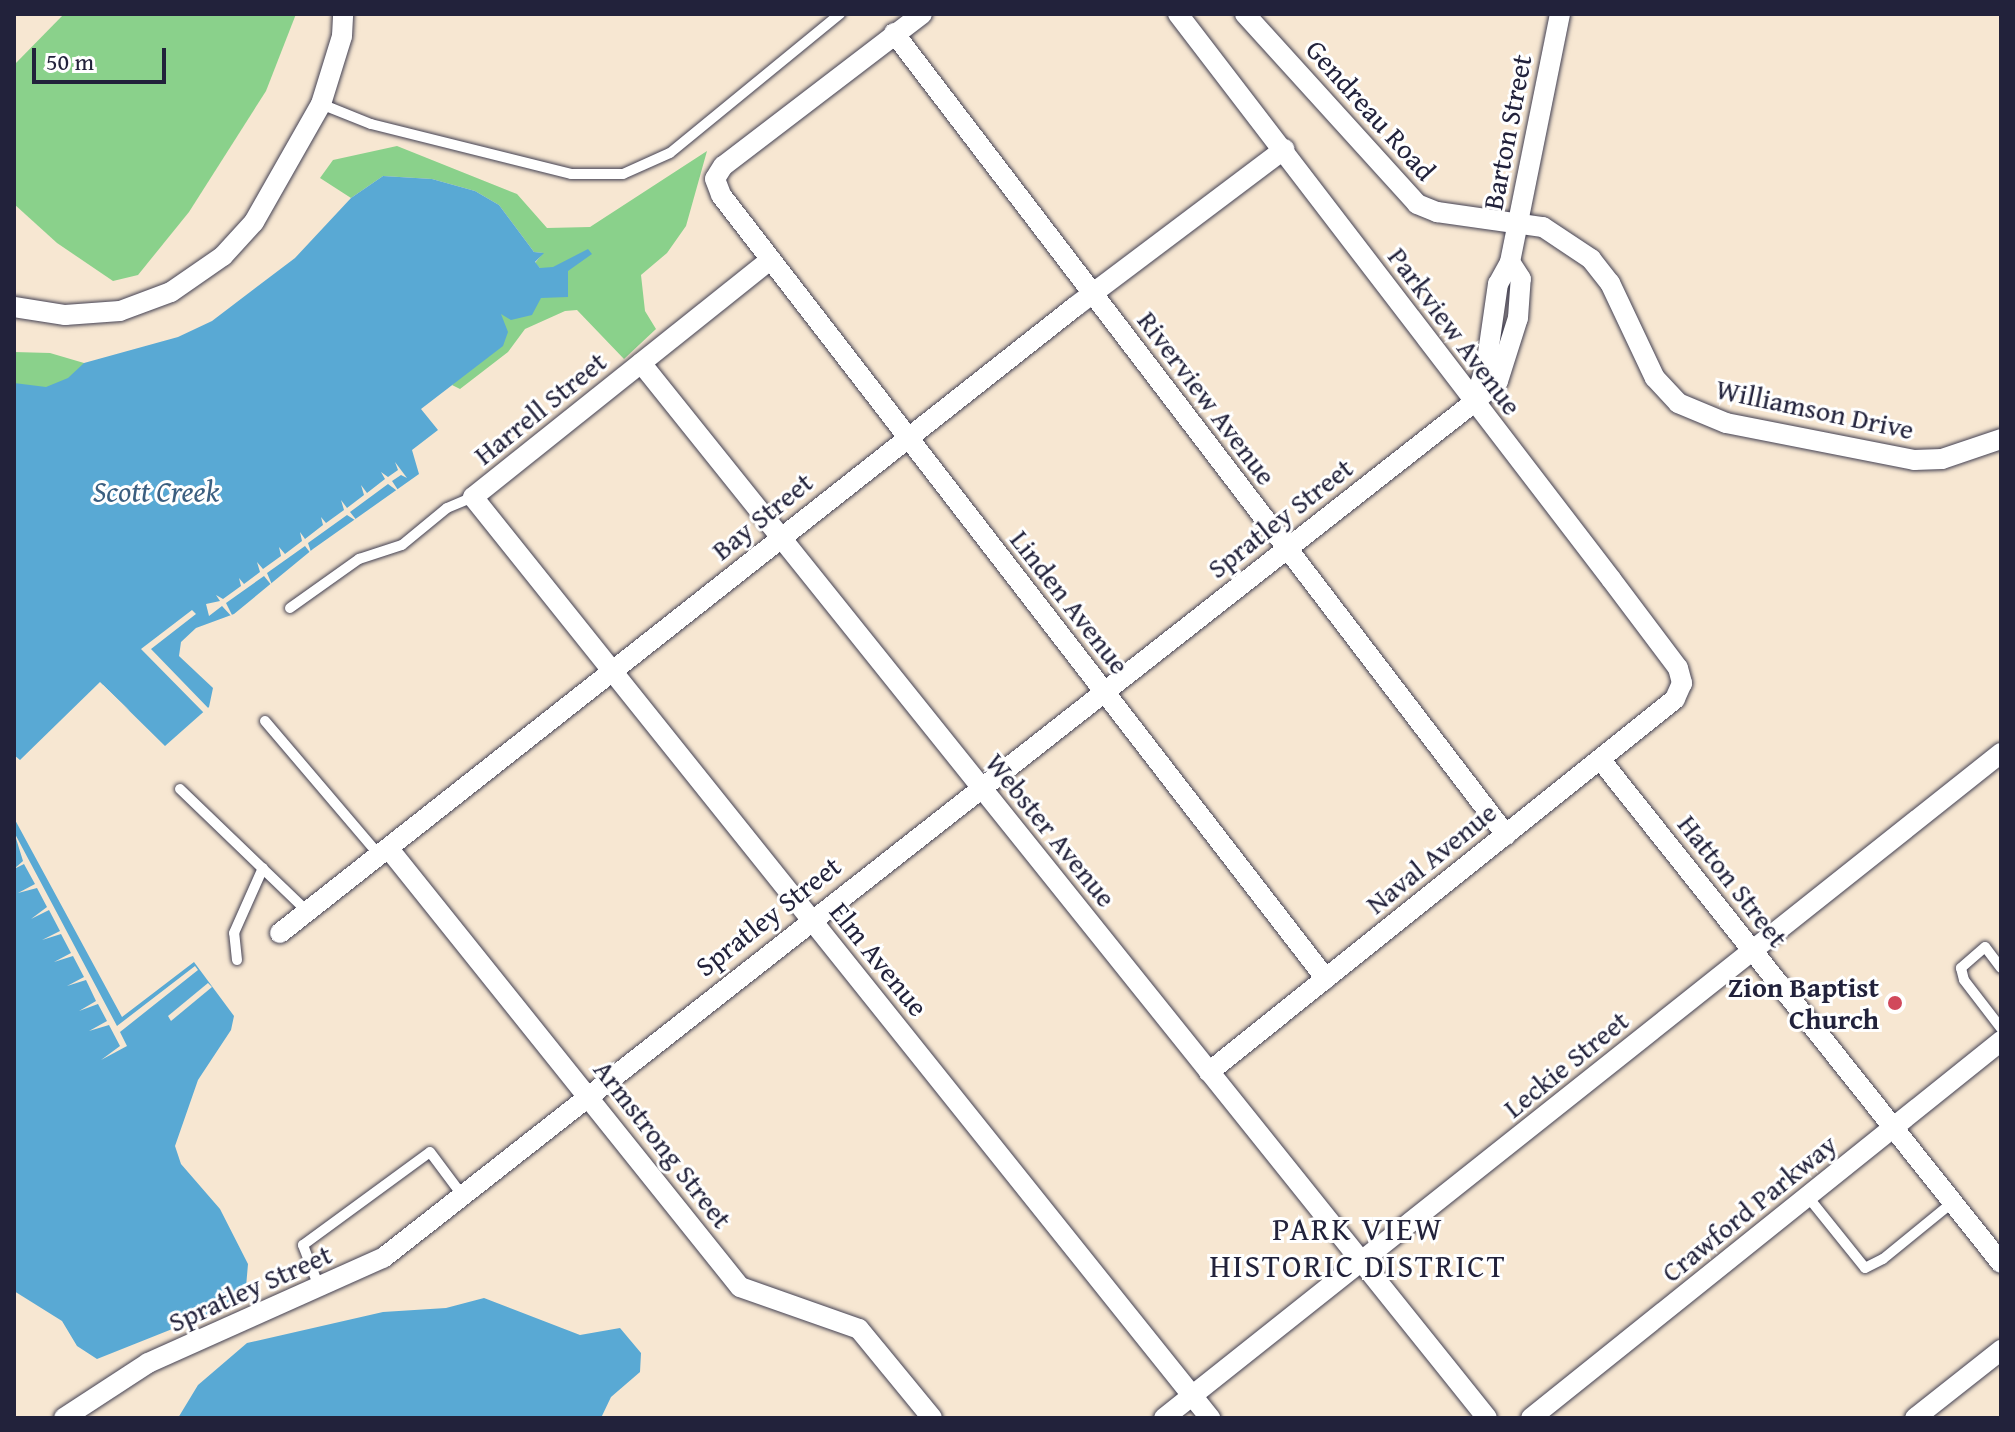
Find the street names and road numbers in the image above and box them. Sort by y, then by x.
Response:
street label: Gendreau Road [1299,33,1443,187]
street label: Barton Street [1475,51,1539,213]
street label: Parkview Avenue [1381,241,1529,421]
street label: Riverview Avenue [1131,304,1283,492]
street label: Harrell Street [467,344,613,472]
street label: Williamson Drive [1713,372,1917,446]
street label: Spratley Street [1201,451,1359,585]
street label: Bay Street [705,465,819,567]
street label: Linden Avenue [1003,523,1137,681]
street label: Webster Avenue [979,746,1123,914]
street label: Naval Avenue [1359,795,1503,921]
street label: Hatton Street [1671,808,1795,954]
street label: Spratley Street [689,849,847,983]
street label: Elm Avenue [823,895,935,1023]
street label: Leckie Street [1497,1003,1635,1125]
street label: Armstrong Street [587,1053,739,1235]
street label: Crawford Parkway [1655,1127,1843,1289]
street label: Spratley Street [163,1237,337,1339]

